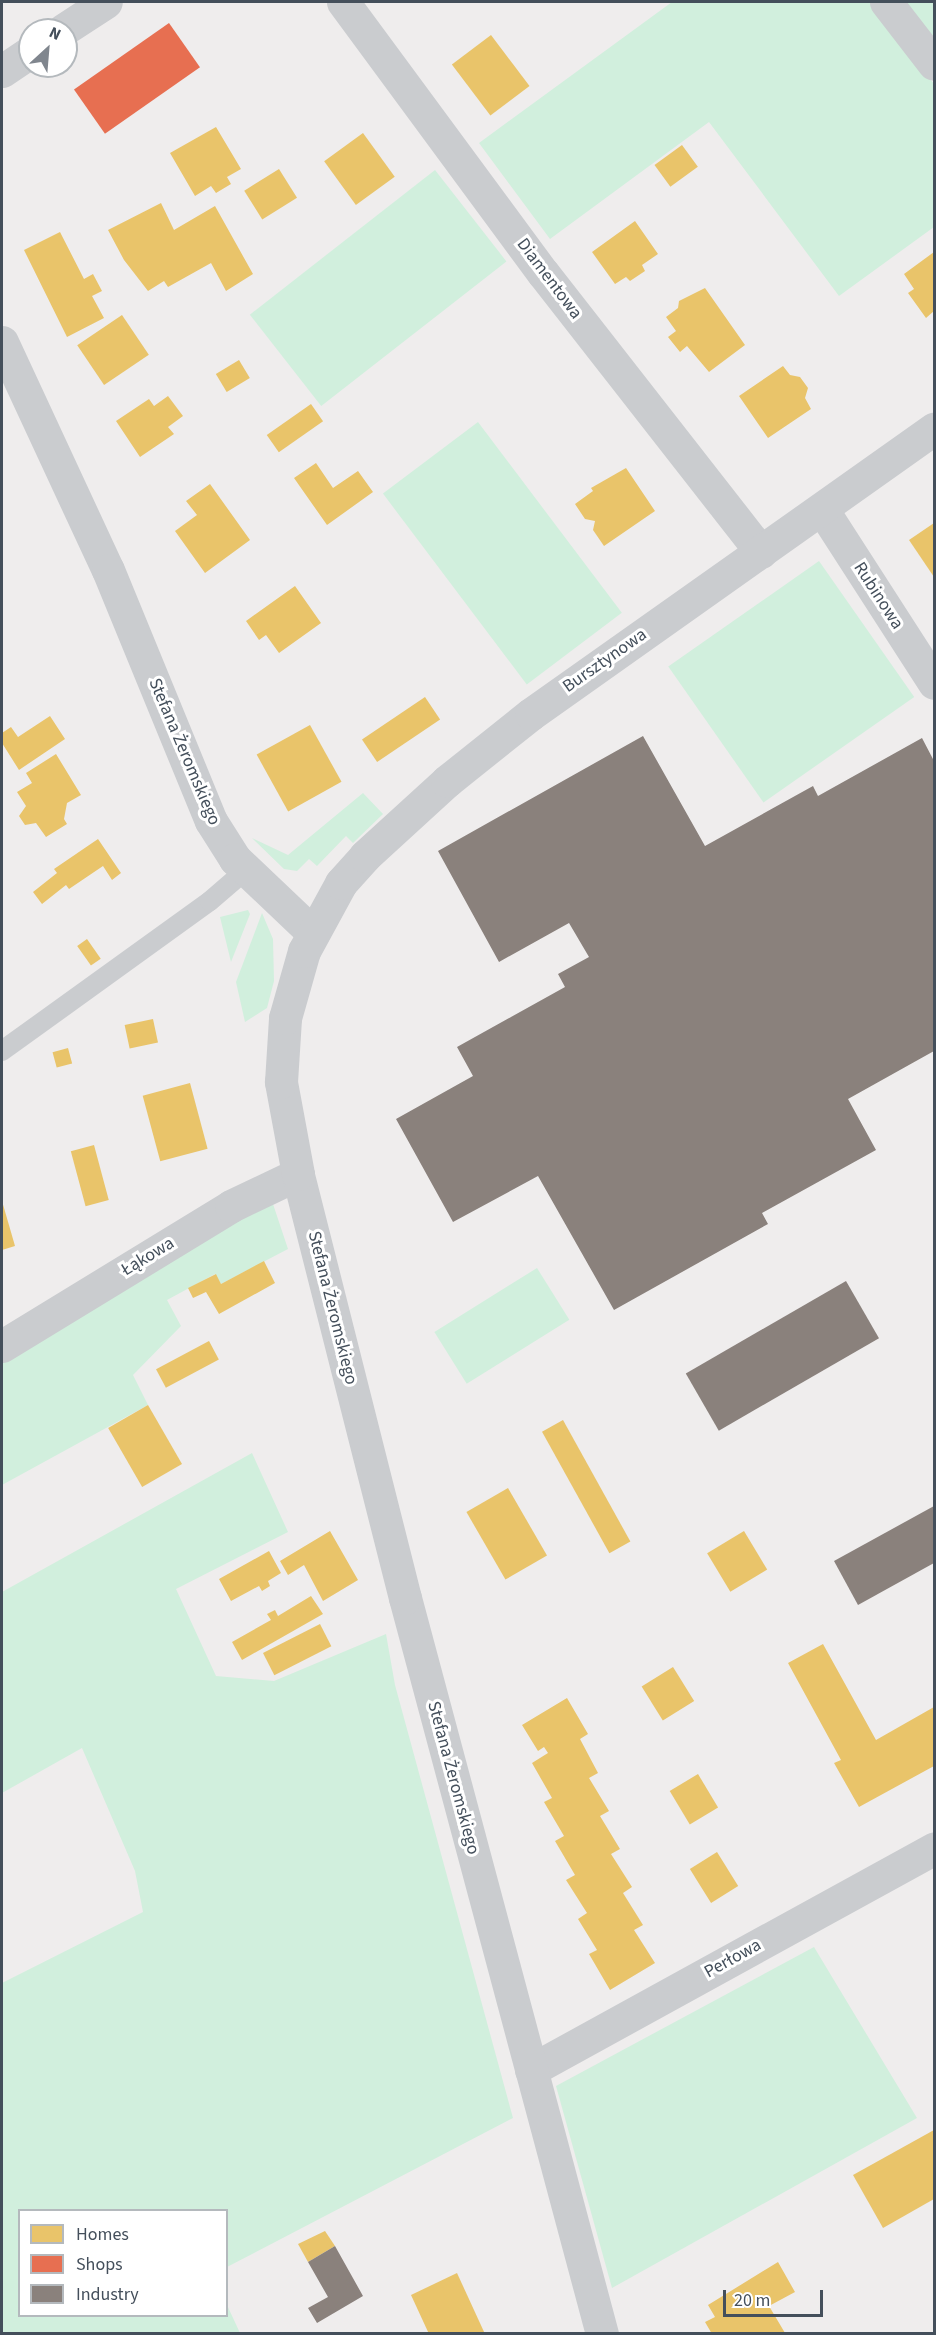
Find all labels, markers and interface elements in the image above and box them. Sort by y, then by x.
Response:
north arrow [18,18,78,78]
text: N [45,21,65,46]
street label: Diamentowa [512,234,586,324]
street label: Rubinowa [848,558,908,634]
street label: Bursztynowa [559,624,651,698]
street label: Stefana Żeromskiego [143,675,225,829]
street label: Stefana Żeromskiego [302,1229,362,1387]
street label: Łąkowa [118,1233,178,1281]
street label: Stefana Żeromskiego [422,1699,484,1857]
street label: Perłowa [701,1935,765,1983]
legend [18,2209,228,2317]
text: Homes [76,2222,129,2247]
text: Shops [76,2252,123,2277]
scale bar [726,2278,826,2316]
text: Industry [76,2282,139,2307]
text: 20 m [734,2288,770,2313]

